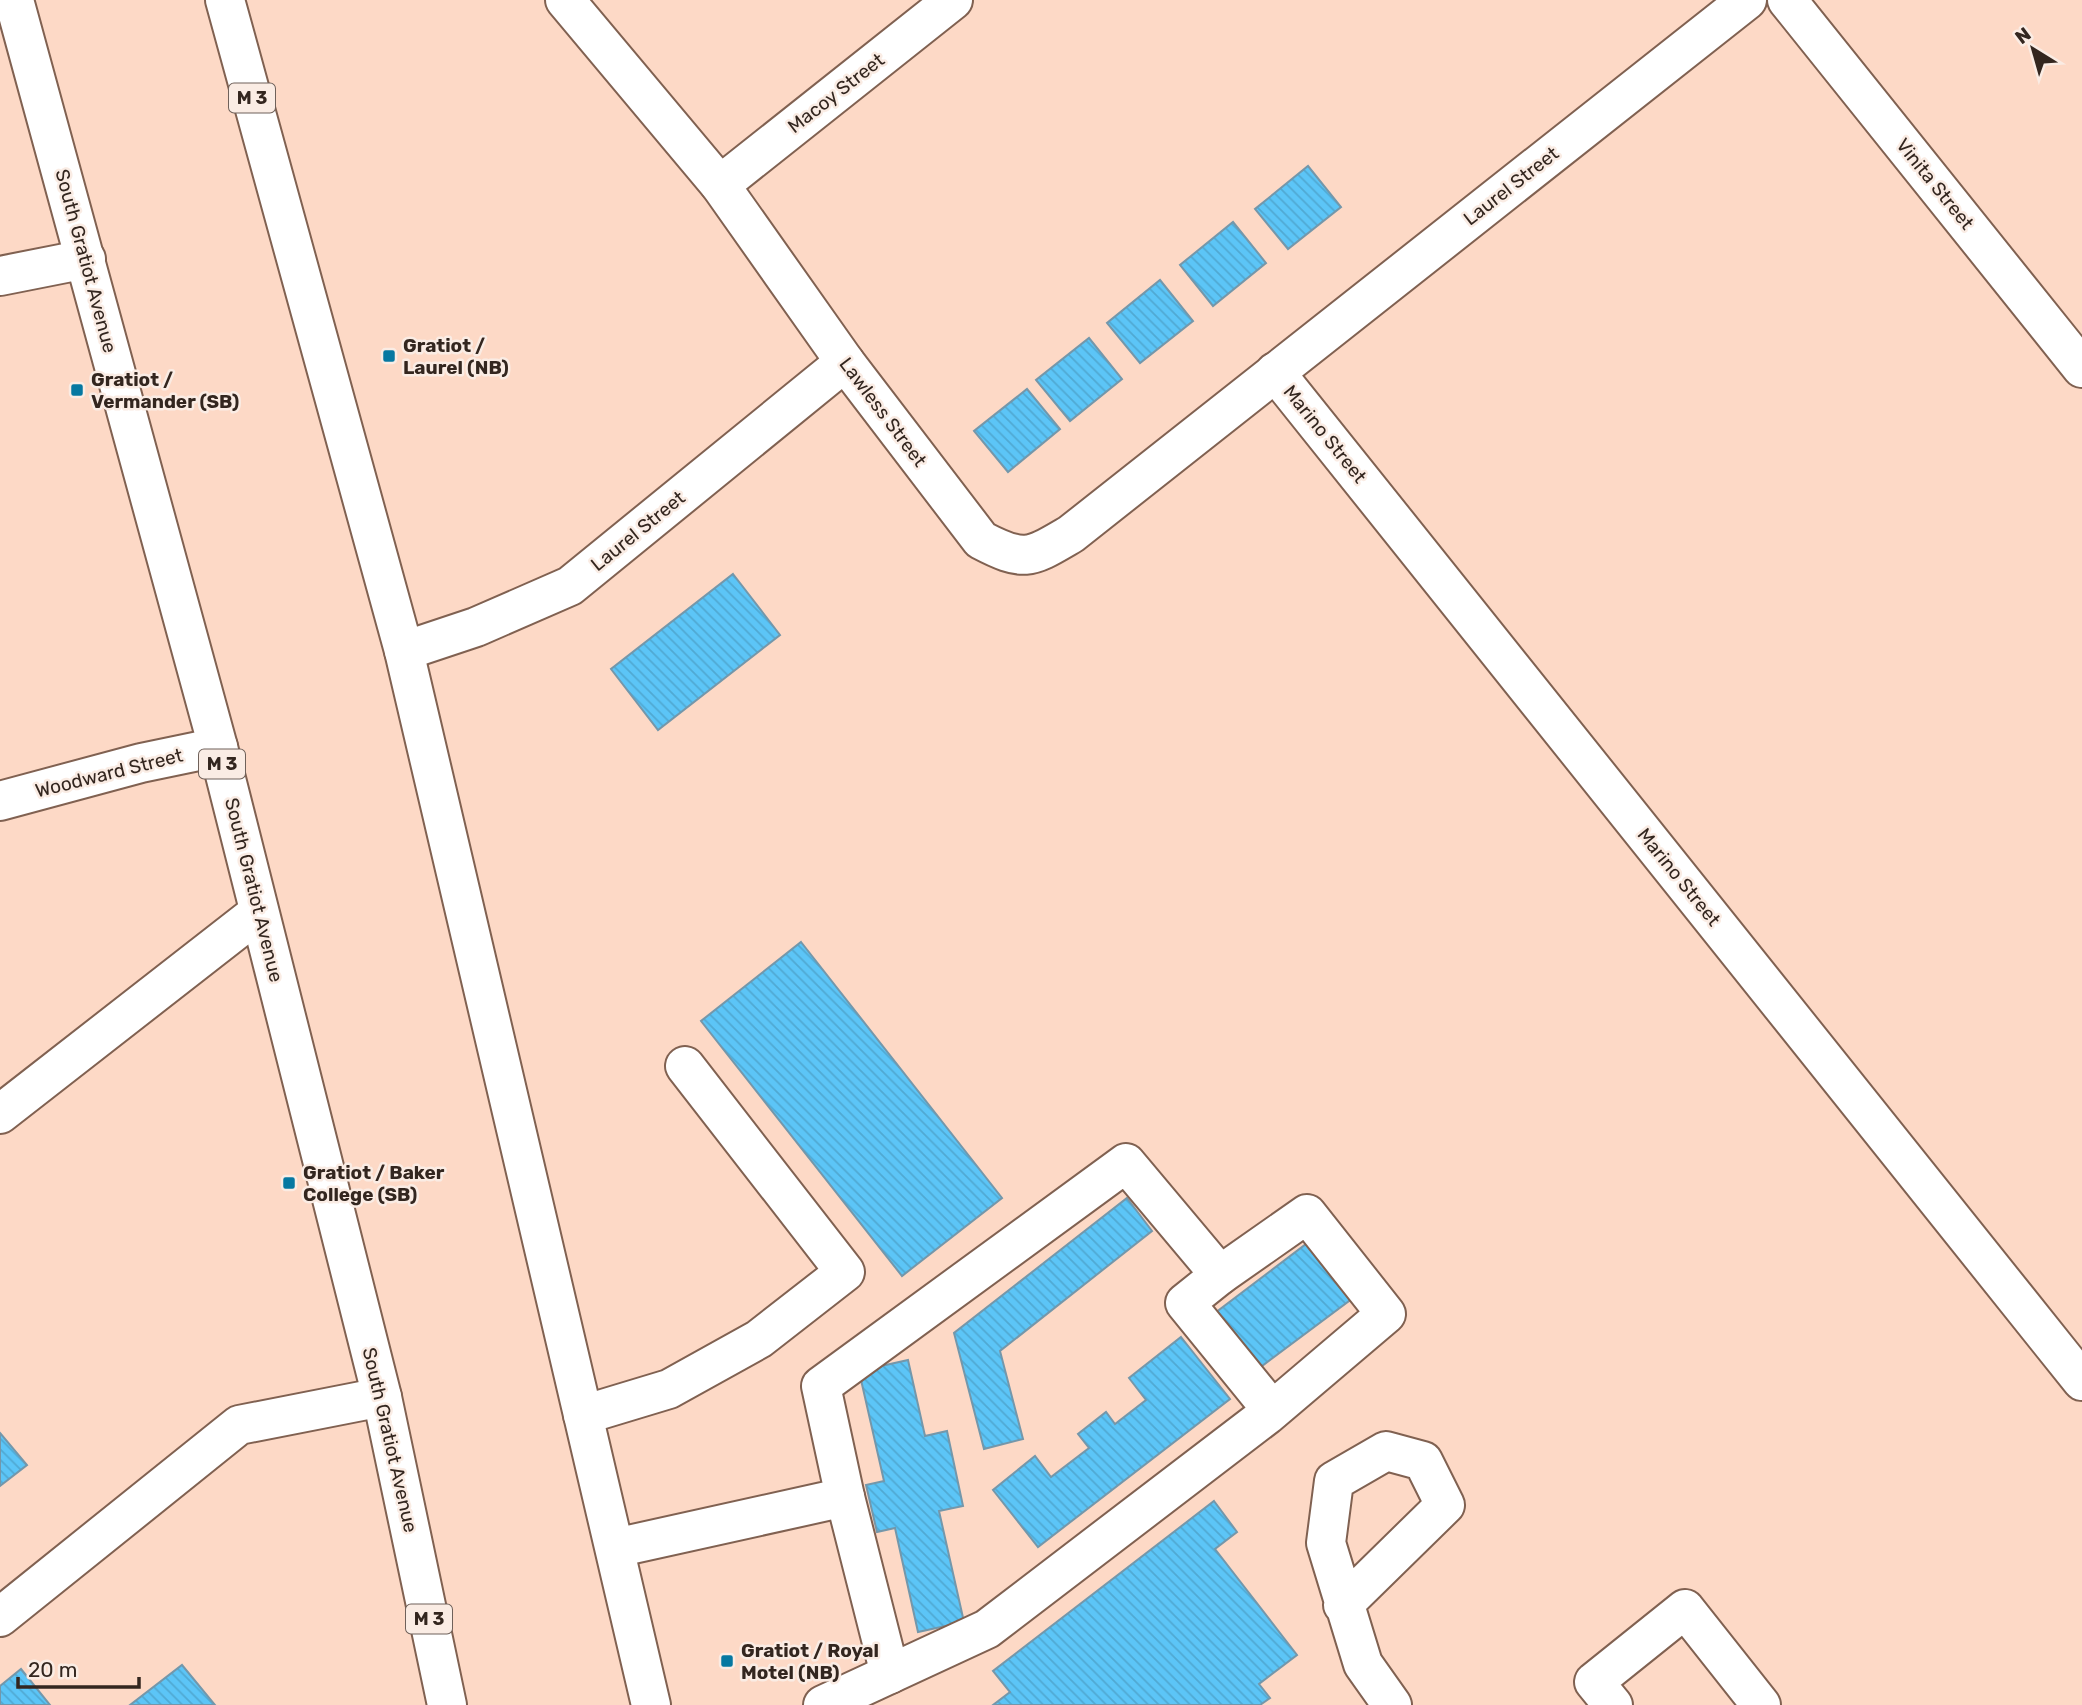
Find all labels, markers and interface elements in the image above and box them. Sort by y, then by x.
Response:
north arrow [1998,14,2068,84]
text: N [2011,23,2035,49]
street label: Macoy Street [783,48,889,138]
road number: M 3 [229,84,275,113]
street label: Vinita Street [1891,134,1979,235]
street label: Laurel Street [1459,141,1564,230]
street label: South Gratiot Avenue [50,167,122,355]
place label: Gratiot / Laurel (NB) [403,334,509,379]
marker: Gratiot / Laurel (NB) [381,348,397,364]
street label: Lawless Street [835,353,932,472]
place label: Gratiot / Vermander (SB) [91,368,239,413]
street label: Marino Street [1278,380,1372,488]
marker: Gratiot / Vermander (SB) [69,382,85,398]
street label: Laurel Street [586,486,690,576]
street label: Woodward Street [33,743,186,802]
road number: M 3 [199,750,245,778]
street label: South Gratiot Avenue [220,795,288,985]
street label: Marino Street [1632,823,1726,931]
place label: Gratiot / Baker College (SB) [303,1161,445,1206]
marker: Gratiot / Baker College (SB) [281,1175,297,1191]
street label: South Gratiot Avenue [358,1345,422,1535]
road number: M 3 [406,1604,452,1634]
place label: Gratiot / Royal Motel (NB) [741,1639,879,1684]
scale bar [18,1646,138,1690]
marker: Gratiot / Royal Motel (NB) [719,1653,735,1669]
text: 20 m [28,1657,77,1682]

